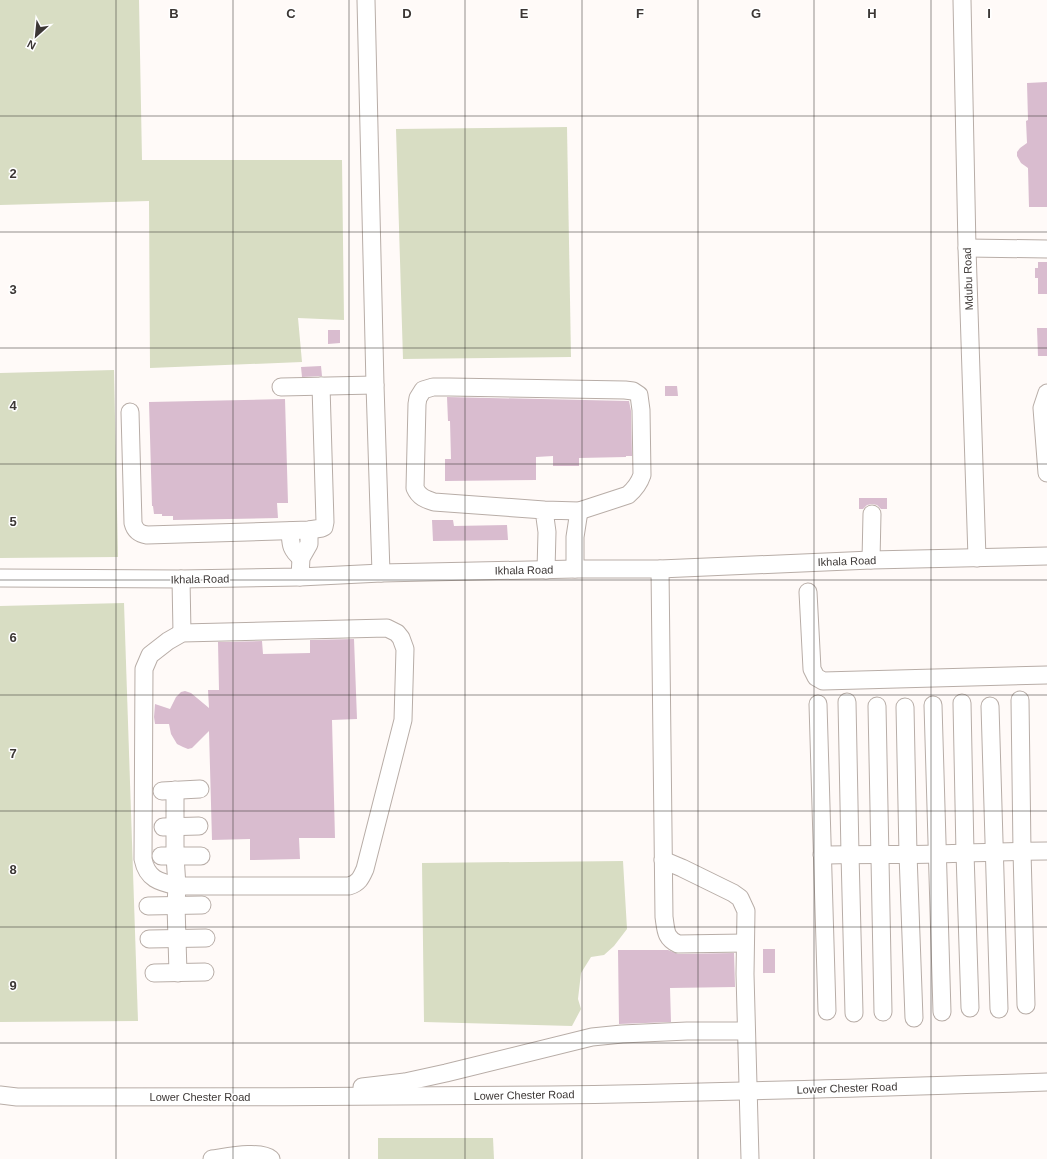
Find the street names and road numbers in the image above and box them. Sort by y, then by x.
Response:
street label: Mdubu Road [961,247,975,311]
street label: Ikhala Road [817,554,877,568]
street label: Ikhala Road [495,563,553,577]
street label: Ikhala Road [171,572,229,586]
street label: Lower Chester Road [796,1080,898,1096]
street label: Lower Chester Road [473,1088,575,1102]
street label: Lower Chester Road [150,1091,250,1103]

